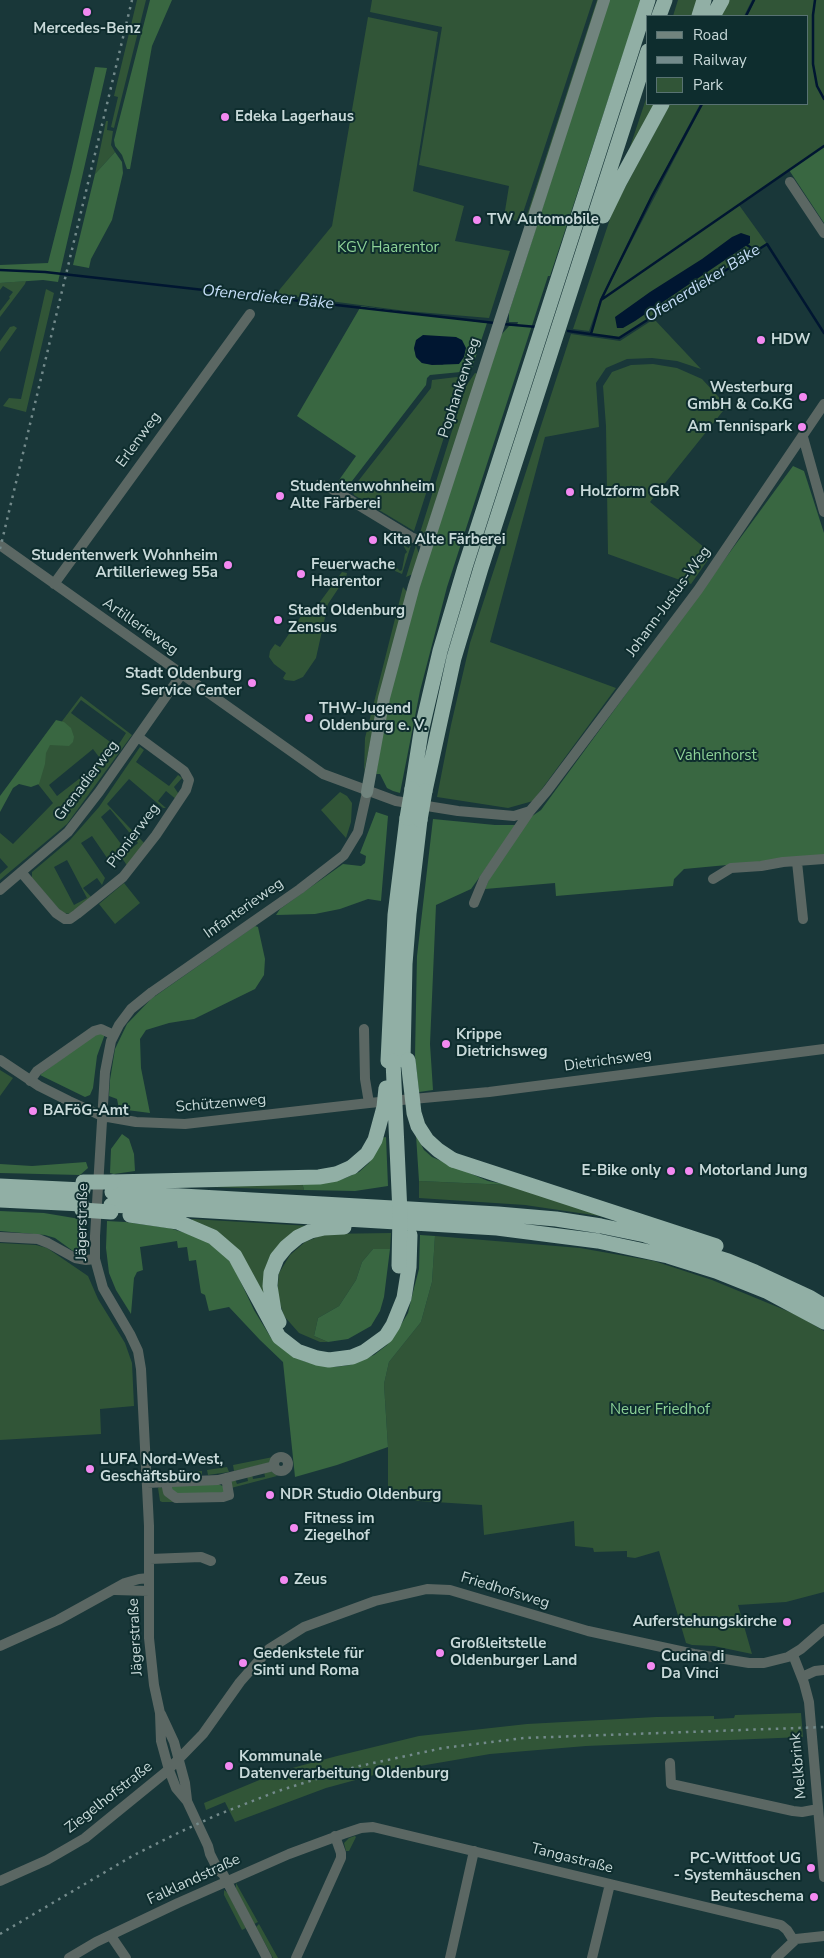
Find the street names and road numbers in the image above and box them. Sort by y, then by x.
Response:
street label: Pophankenweg [435,336,485,440]
street label: Erlenweg [113,409,165,471]
street label: Johann-Justus-Weg [623,543,715,661]
street label: Artillerieweg [99,594,181,660]
street label: Grenadierweg [51,737,123,825]
street label: Pionierweg [104,800,164,872]
street label: Infanterieweg [201,875,287,943]
street label: Dietrichsweg [563,1046,653,1076]
street label: Schützenweg [175,1091,267,1117]
street label: Jägerstraße [73,1183,93,1261]
street label: Friedhofsweg [459,1569,551,1613]
street label: Jägerstraße [125,1598,147,1676]
street label: Melkbrink [787,1732,811,1800]
street label: Ziegelhofstraße [62,1758,156,1838]
street label: Tangastraße [529,1840,615,1878]
street label: Falklandstraße [145,1851,243,1909]

